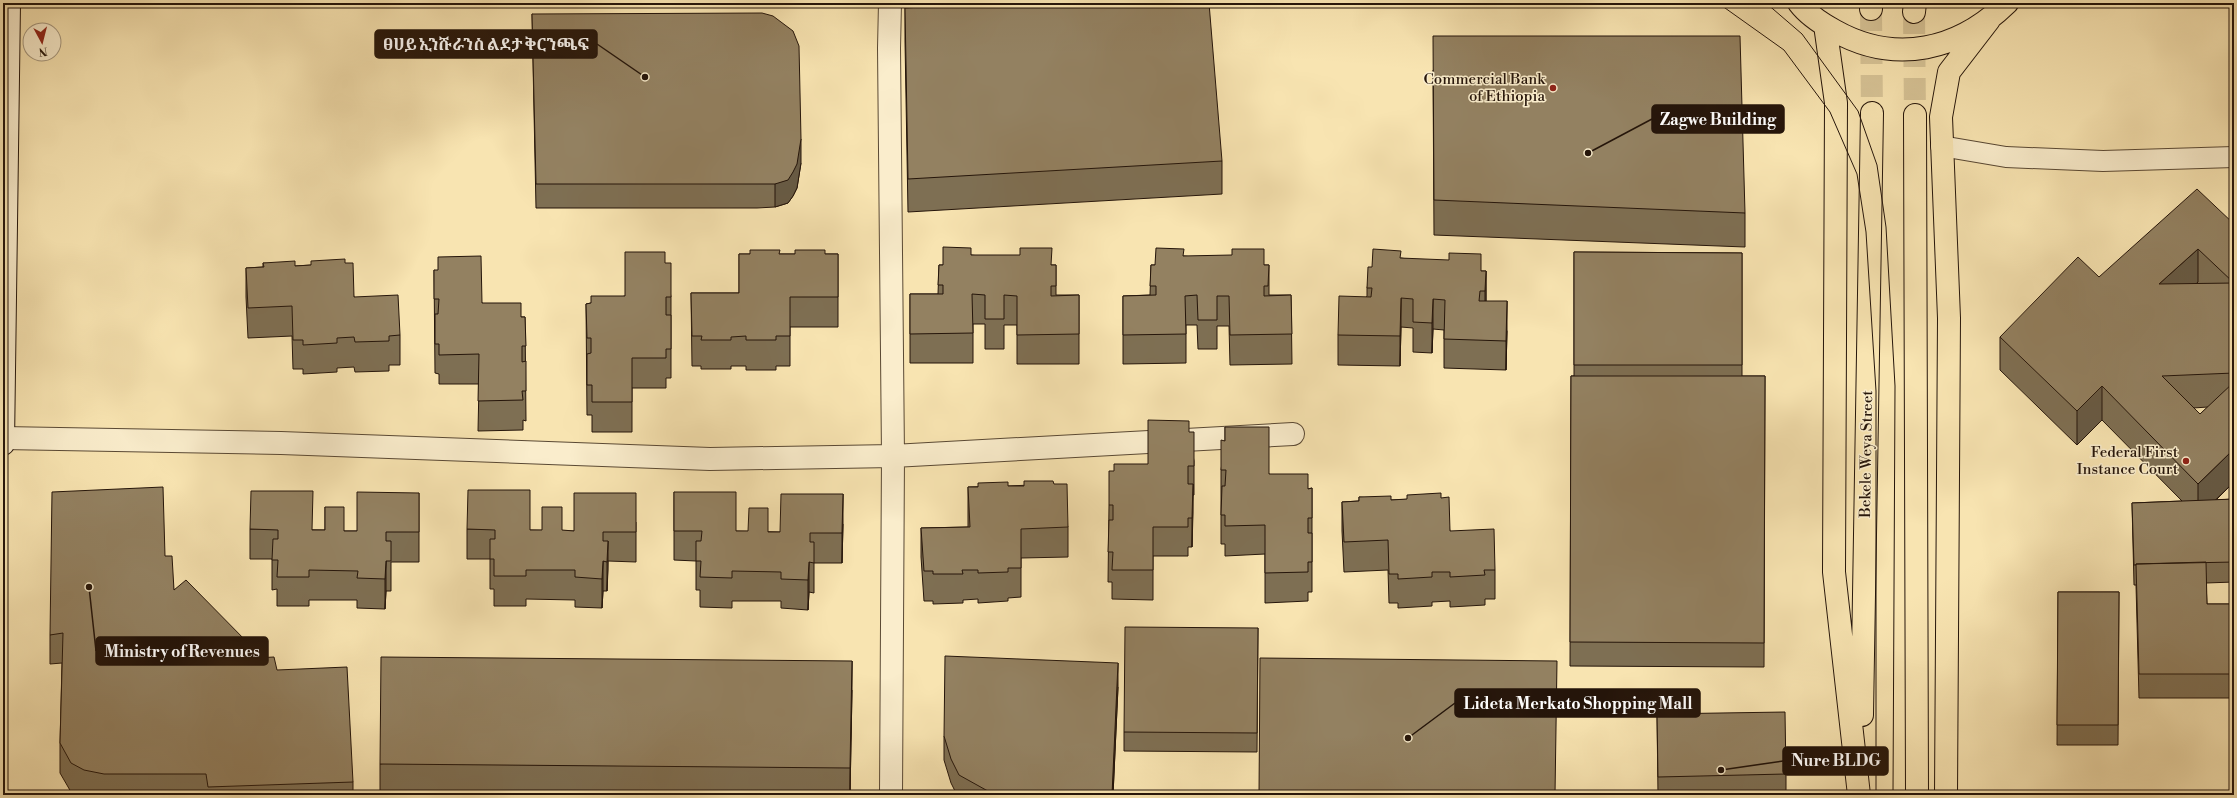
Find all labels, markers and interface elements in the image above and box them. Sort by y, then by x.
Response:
north arrow [22,22,62,62]
callout: ፀሀይ ኢንሹራንስ ልደታ ቅርንጫፍ [375,30,597,58]
text: ፀሀይ ኢንሹራንስ ልደታ ቅርንጫፍ [383,35,590,55]
text: N [38,43,48,58]
place label: Commercial Bank of Ethiopia [1424,70,1546,106]
marker: Commercial Bank of Ethiopia [1548,83,1558,93]
callout: Zagwe Building [1652,105,1784,133]
text: Zagwe Building [1660,110,1777,130]
street label: Bekele Weya Street [1856,390,1877,519]
place label: Federal First Instance Court [2077,443,2179,479]
marker: Federal First Instance Court [2181,456,2191,466]
callout: Ministry of Revenues [96,637,268,665]
text: Ministry of Revenues [104,642,260,662]
callout: Lideta Merkato Shopping Mall [1455,689,1700,717]
text: Lideta Merkato Shopping Mall [1464,694,1693,714]
callout: Nure BLDG [1783,747,1888,775]
text: Nure BLDG [1791,751,1881,771]

